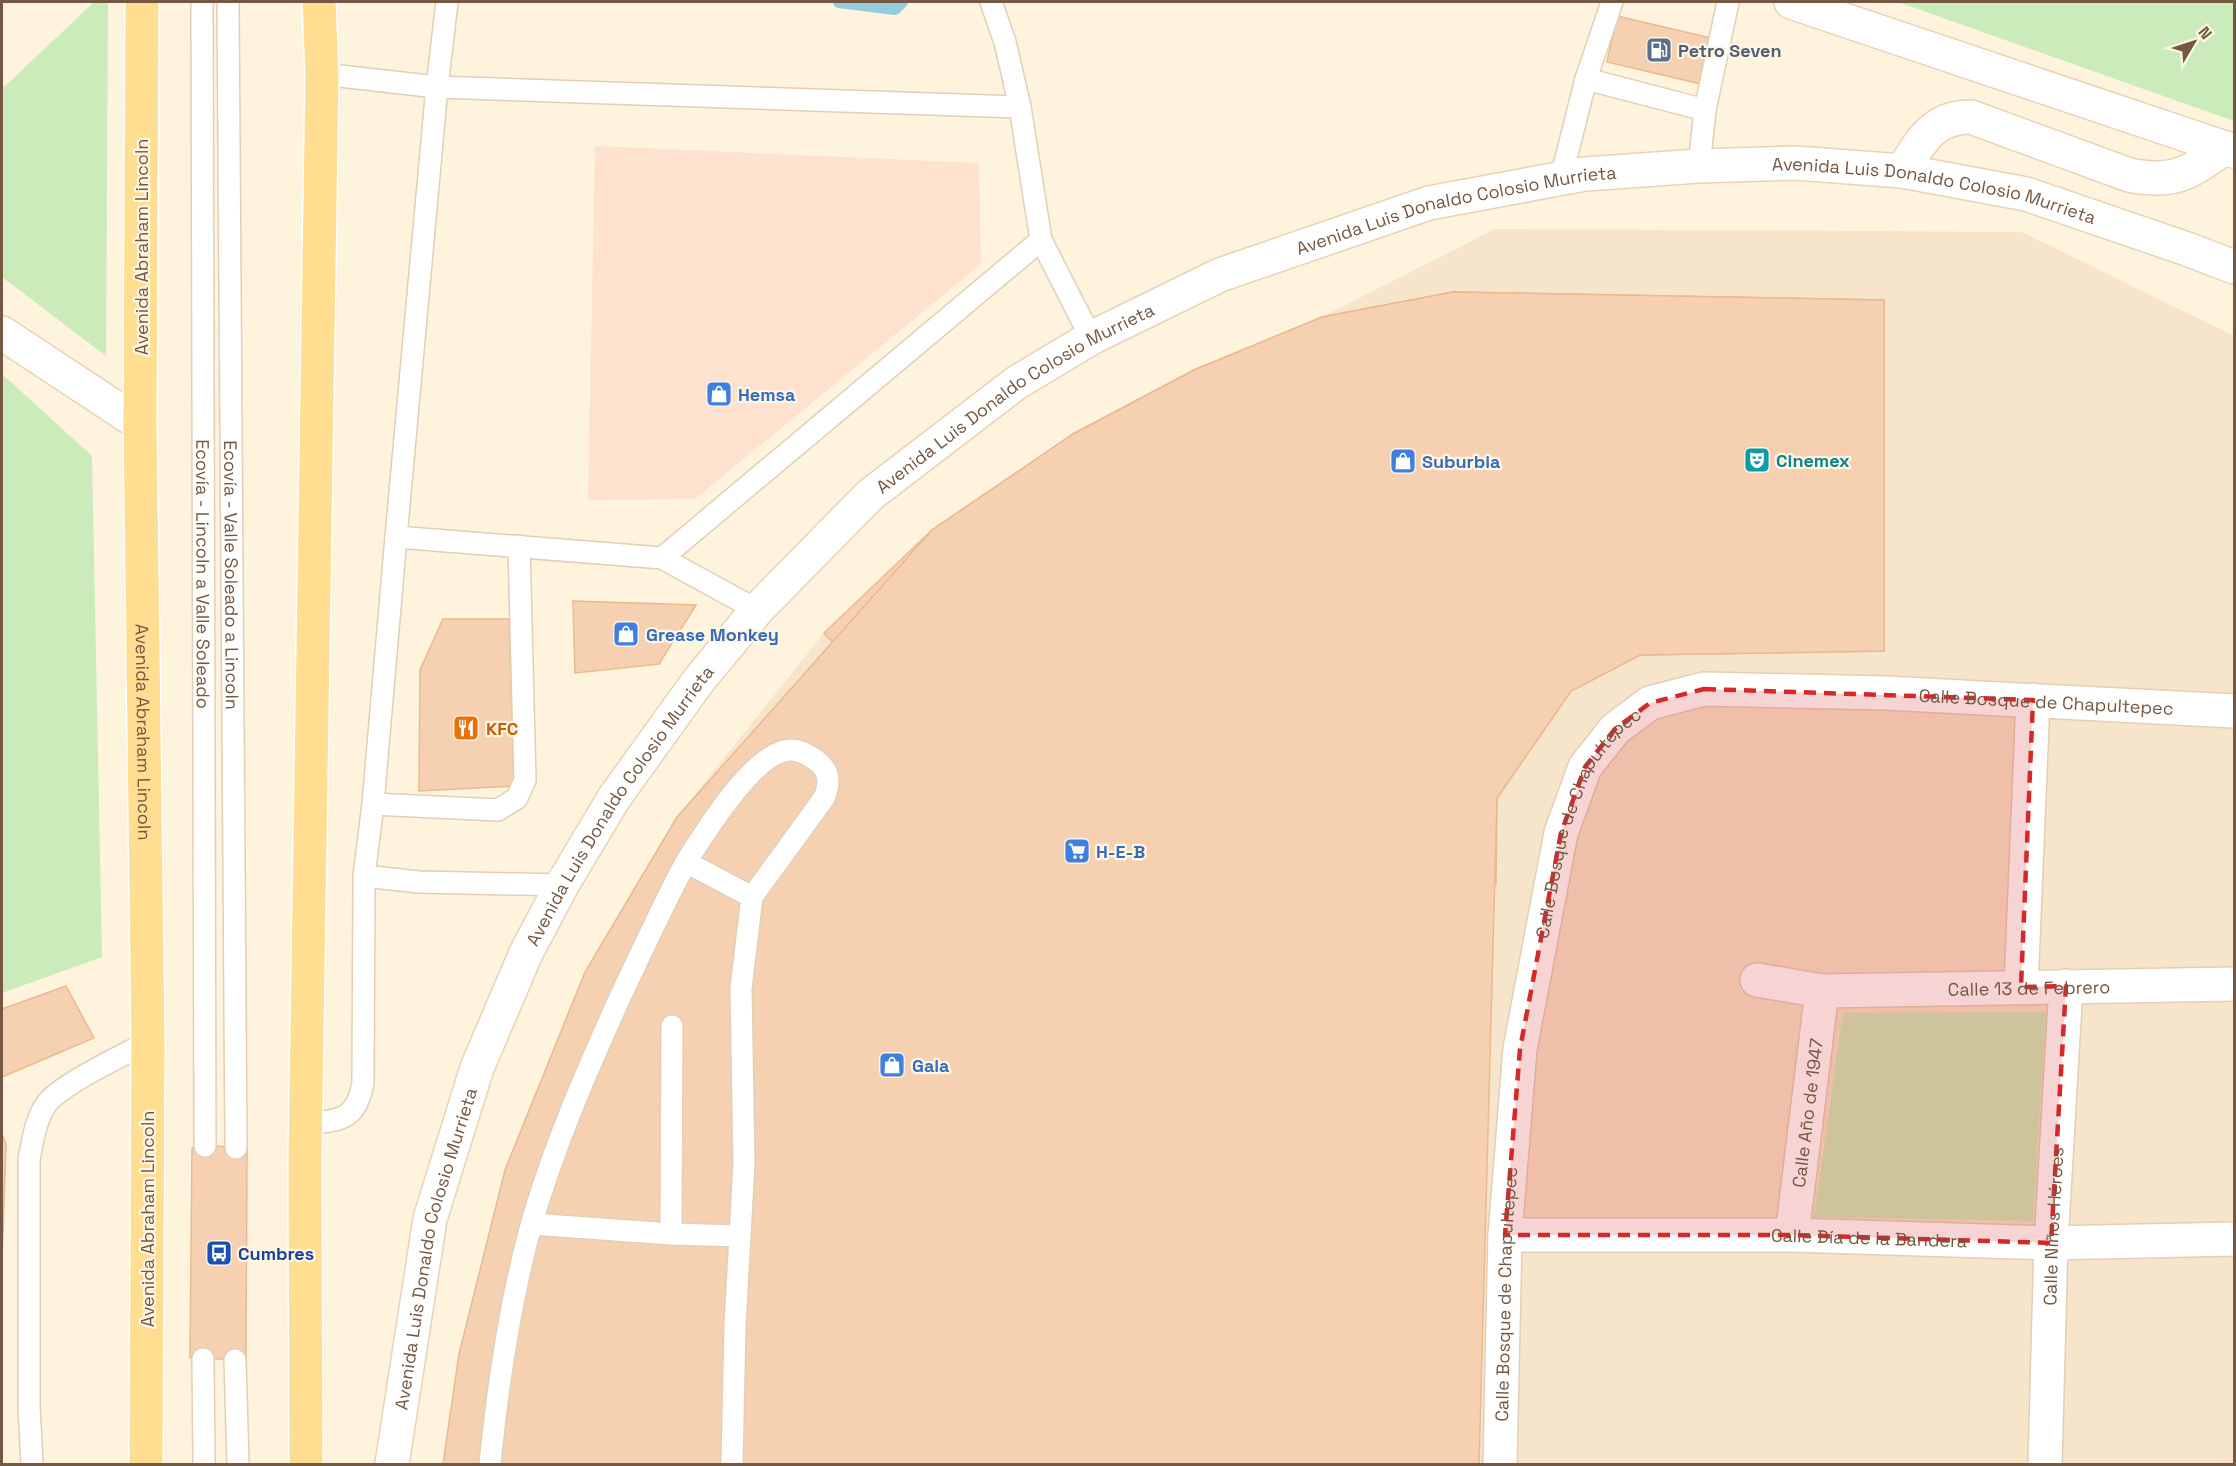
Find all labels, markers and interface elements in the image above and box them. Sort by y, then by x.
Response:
north arrow [2164,12,2224,72]
text: N [2194,22,2217,44]
fuel station icon: Petro Seven [1644,35,1674,65]
place label: Petro Seven [1678,39,1781,62]
street label: Avenida Abraham Lincoln [130,139,153,355]
street label: Avenida Luis Donaldo Colosio Murrieta [1772,151,2099,229]
street label: Avenida Luis Donaldo Colosio Murrieta [1293,160,1617,260]
street label: Avenida Luis Donaldo Colosio Murrieta [871,298,1158,498]
shop icon: Hemsa [704,379,734,409]
place label: Hemsa [738,383,796,406]
street label: Ecovía - Lincoln a Valle Soleado [192,439,215,709]
street label: Ecovía - Valle Soleado a Lincoln [220,440,244,710]
theatre icon: Cinemex [1742,445,1772,475]
shop icon: Suburbia [1388,446,1418,476]
place label: Cinemex [1776,449,1850,472]
place label: Suburbia [1422,450,1501,473]
shop icon: Grease Monkey [611,619,641,649]
street label: Avenida Abraham Lincoln [131,623,157,841]
place label: Grease Monkey [646,623,779,646]
street label: Avenida Luis Donaldo Colosio Murrieta [520,660,718,950]
street label: Calle Bosque de Chapultepec [1918,683,2174,719]
street label: Calle Bosque de Chapultepec [1530,702,1645,940]
restaurant icon: KFC [451,713,481,743]
place label: KFC [486,717,518,740]
supermarket icon: H-E-B [1062,836,1092,866]
place label: H-E-B [1096,840,1145,863]
street label: Calle 13 de Febrero [1948,975,2111,1000]
street label: Calle Año de 1947 [1786,1037,1828,1189]
shop icon: Gala [877,1050,907,1080]
place label: Gala [912,1054,950,1077]
street label: Avenida Luis Donaldo Colosio Murrieta [389,1085,482,1411]
street label: Avenida Abraham Lincoln [136,1111,159,1327]
street label: Calle Niños Héroes [2038,1146,2068,1306]
street label: Calle Bosque de Chapultepec [1489,1166,1522,1422]
street label: Calle Día de la Bandera [1771,1224,1967,1252]
bus stop icon: Cumbres [204,1238,234,1268]
place label: Cumbres [238,1242,314,1265]

